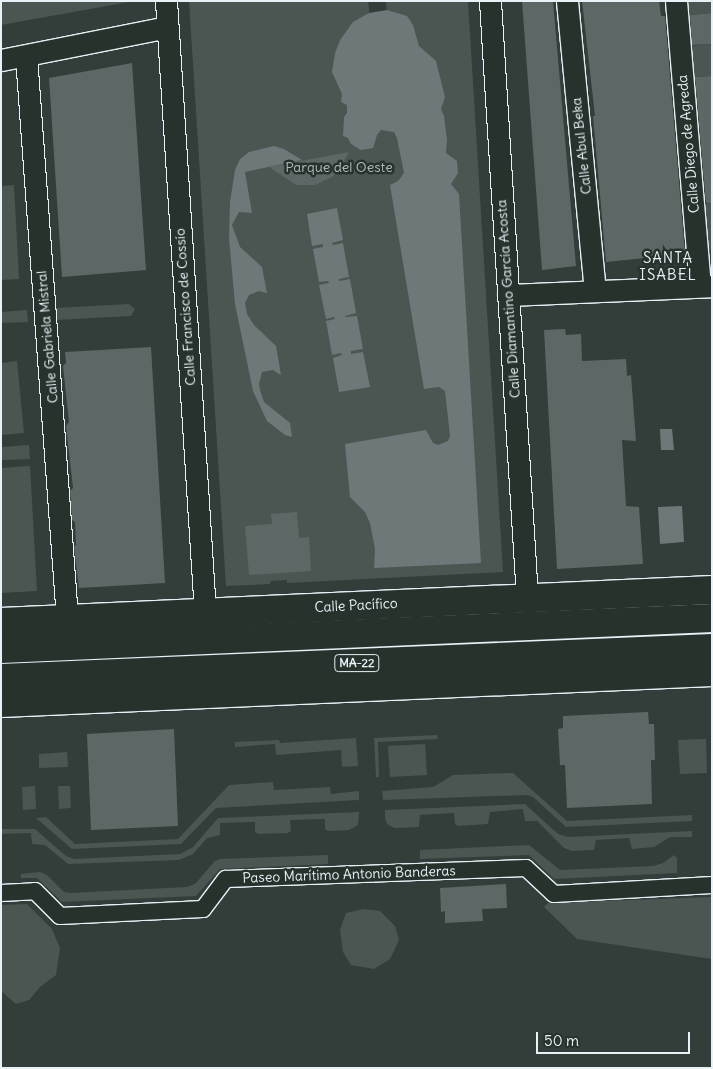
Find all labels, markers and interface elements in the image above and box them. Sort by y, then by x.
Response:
street label: Calle Diego de Agreda [674,74,702,214]
street label: Calle Abul Beka [568,97,594,195]
park label: Parque del Oeste [285,159,393,175]
street label: Calle Diamantino García Acosta [493,199,523,399]
street label: Calle Francisco de Cossío [171,228,199,386]
district label: SANTA ISABEL [639,248,697,283]
street label: Calle Gabriela Mistral [33,270,61,404]
street label: Calle Pacífico [314,594,398,616]
road number: MA-22 [333,654,381,672]
street label: Paseo Marítimo Antonio Banderas [242,862,456,886]
scale bar [538,1022,692,1054]
text: 50 m [544,1031,579,1050]

